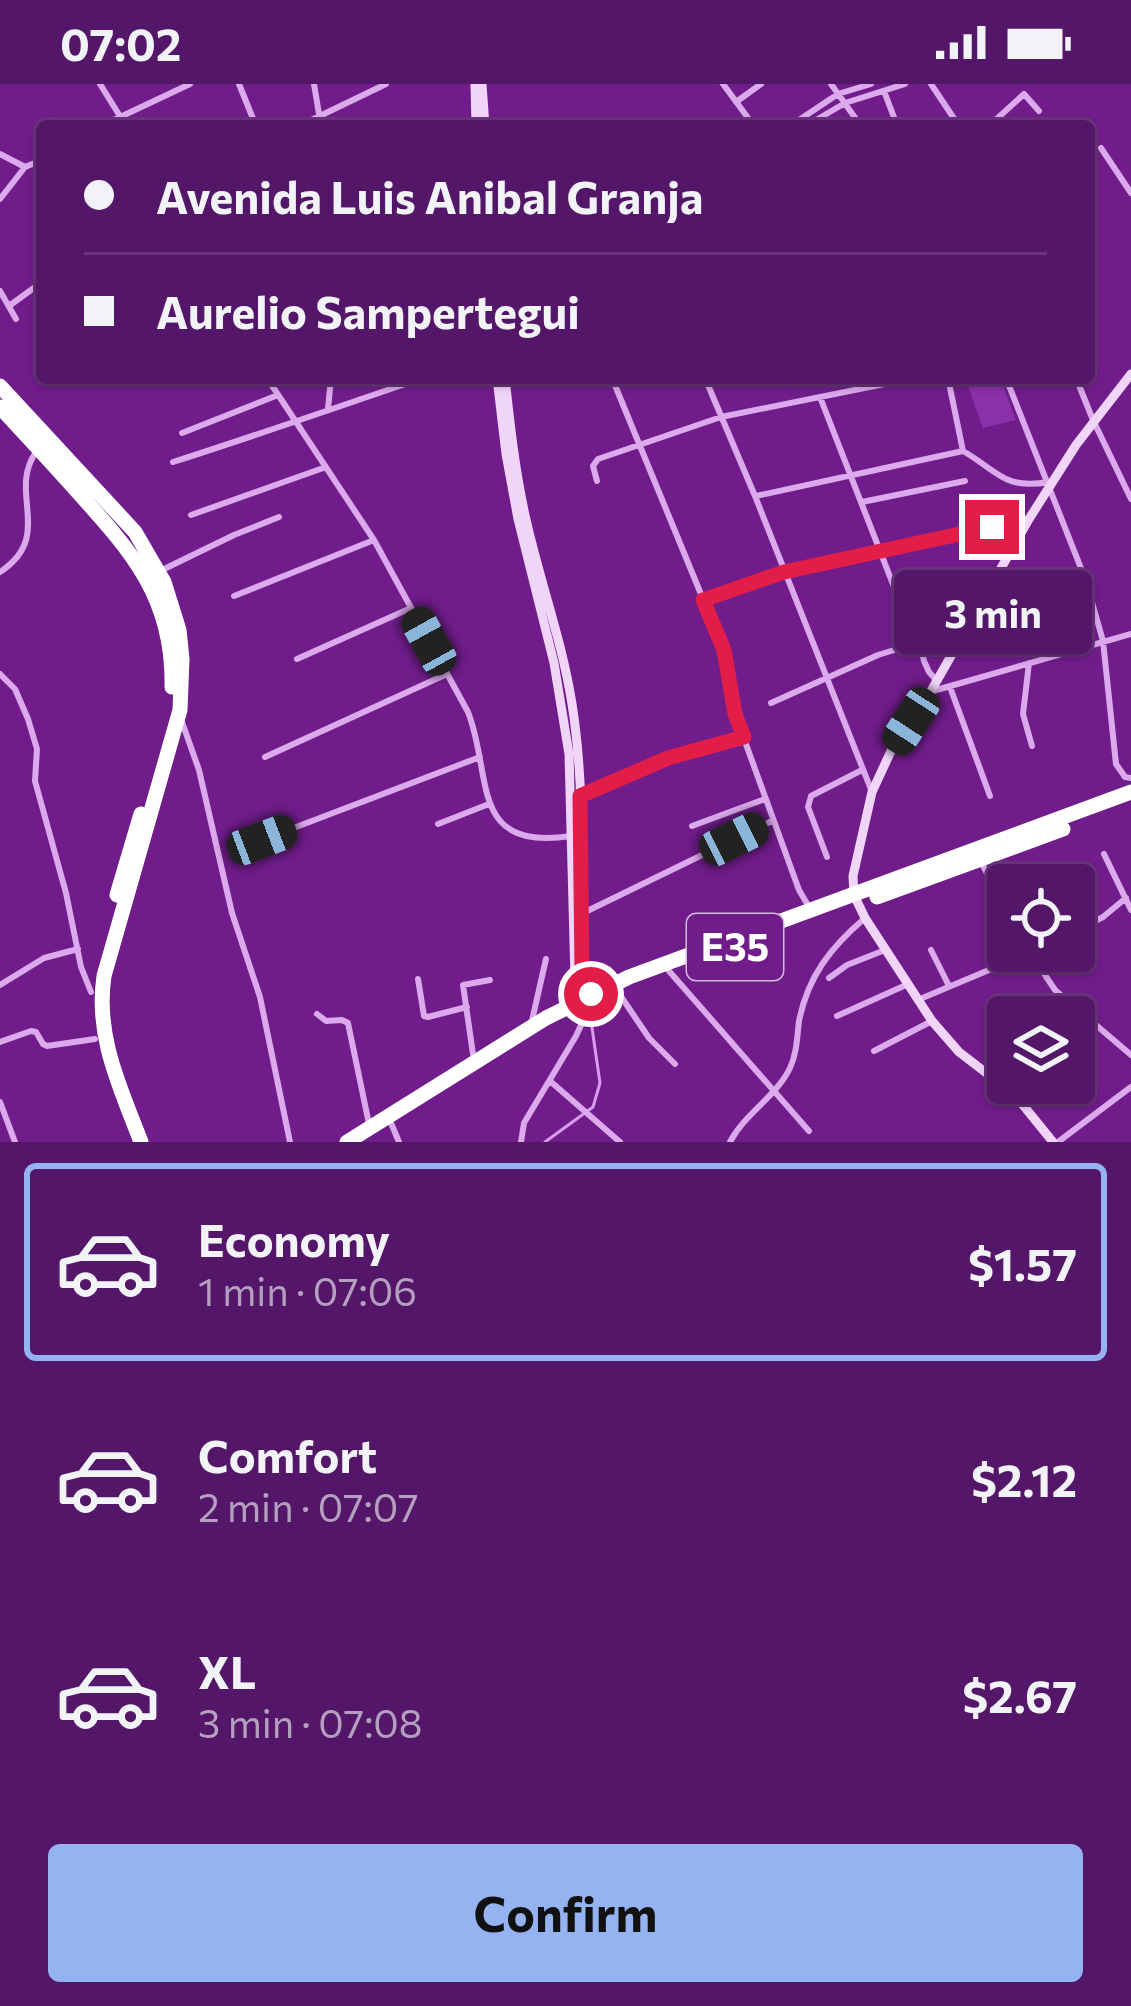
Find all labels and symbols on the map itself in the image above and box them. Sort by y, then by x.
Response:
route end [965,500,1019,554]
callout: 3 min [893,569,1091,653]
car [396,601,462,681]
car [876,681,946,761]
car [694,807,774,871]
car [222,810,302,870]
road number: E35 [687,914,783,980]
route start [564,967,618,1021]

